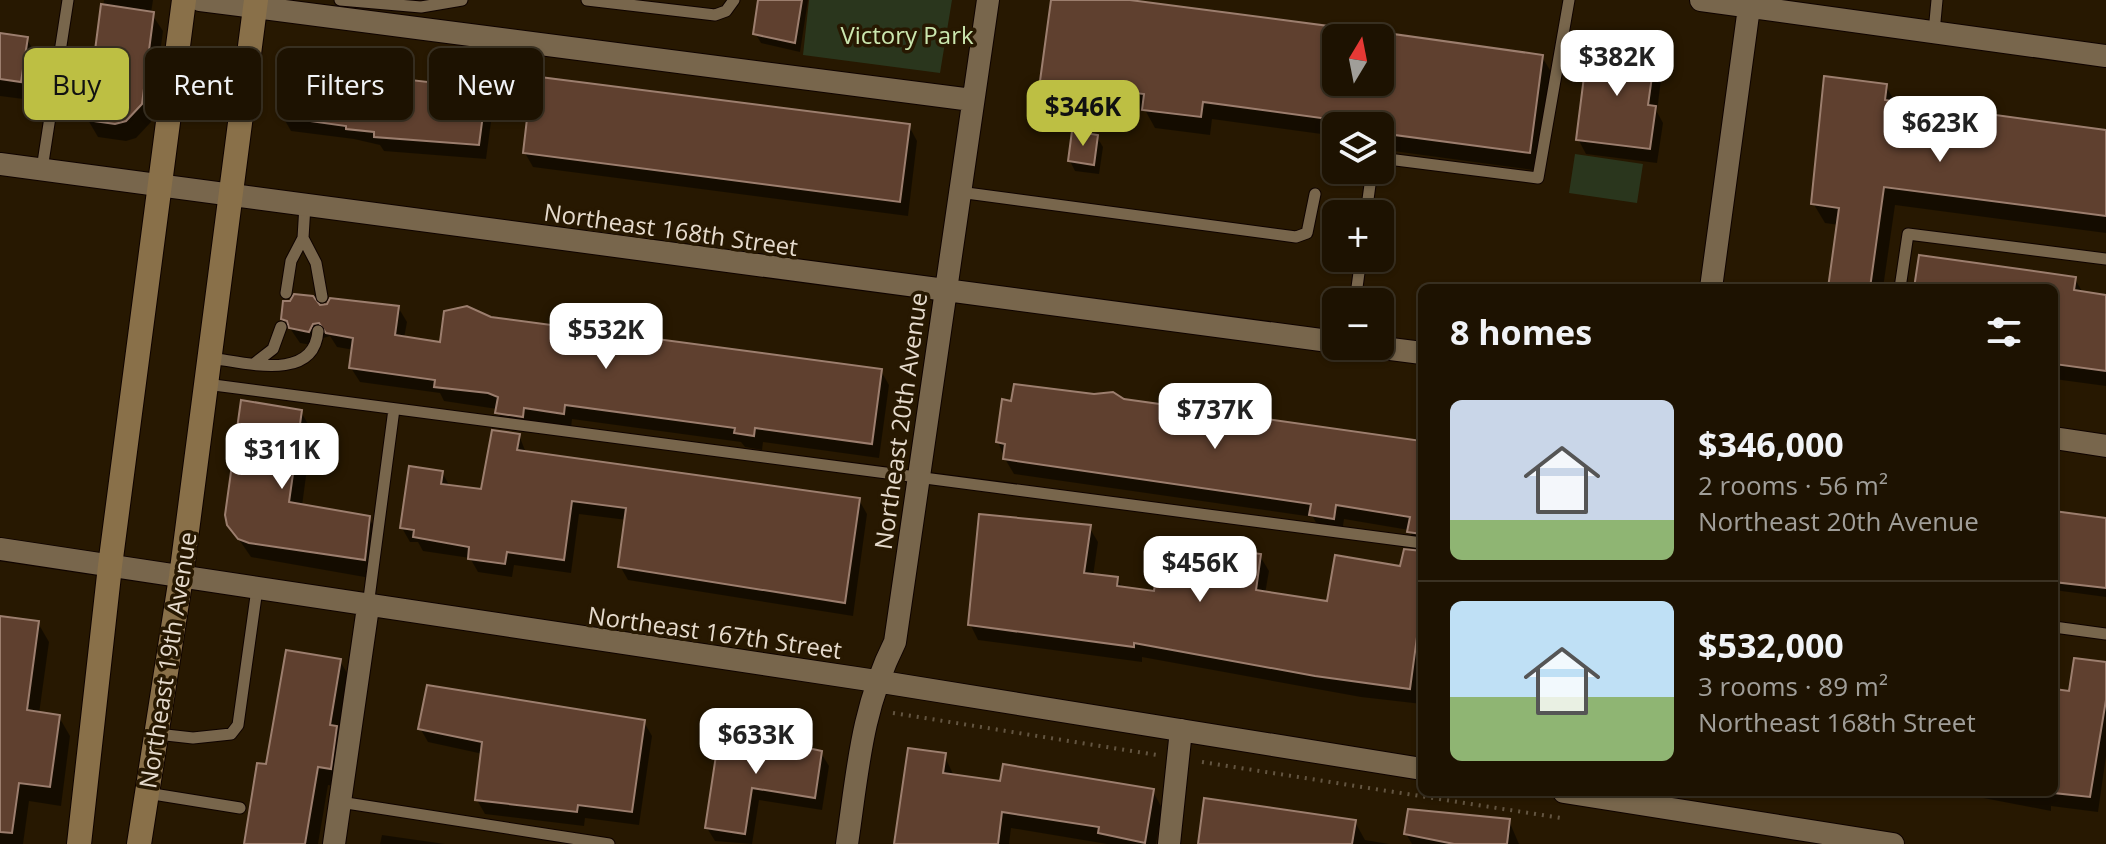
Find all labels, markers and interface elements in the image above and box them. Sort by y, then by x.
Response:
park label: Victory Park [840,18,974,51]
north arrow [1322,24,1394,96]
map controls [1322,24,1394,360]
pin: $382K [1561,30,1673,98]
text: $382K [1579,38,1655,74]
chip: Buy [24,48,129,120]
chip: Rent [145,48,261,120]
chip: Filters [277,48,413,120]
chip: New [429,48,543,120]
pin: $346K [1027,80,1139,148]
text: $346K [1045,88,1121,124]
pin: $623K [1884,96,1996,164]
text: $623K [1902,104,1978,140]
button: layers [1322,112,1394,184]
street label: Northeast 168th Street [542,195,800,263]
button: + [1322,200,1394,272]
button: − [1322,288,1394,360]
street label: Northeast 20th Avenue [866,290,934,552]
pin: $532K [550,303,662,371]
text: 8 homes [1450,309,1592,355]
icon: filters [1982,310,2026,354]
text: $532K [568,311,644,347]
pin: $737K [1159,383,1271,451]
text: $737K [1177,391,1253,427]
text: $346,000 [1698,421,1844,467]
pin: $311K [226,423,338,491]
text: $311K [244,431,320,467]
icon: home [1514,432,1610,528]
text: 2 rooms · 56 m² [1698,467,1888,503]
text: Northeast 20th Avenue [1698,503,1979,539]
street label: Northeast 19th Avenue [130,529,204,791]
pin: $456K [1144,536,1256,604]
text: $456K [1162,544,1238,580]
street label: Northeast 167th Street [586,598,844,666]
text: $532,000 [1698,622,1844,668]
icon: home [1514,633,1610,729]
text: 3 rooms · 89 m² [1698,668,1888,704]
text: Northeast 168th Street [1698,704,1976,740]
pin: $633K [700,708,812,776]
text: $633K [718,716,794,752]

